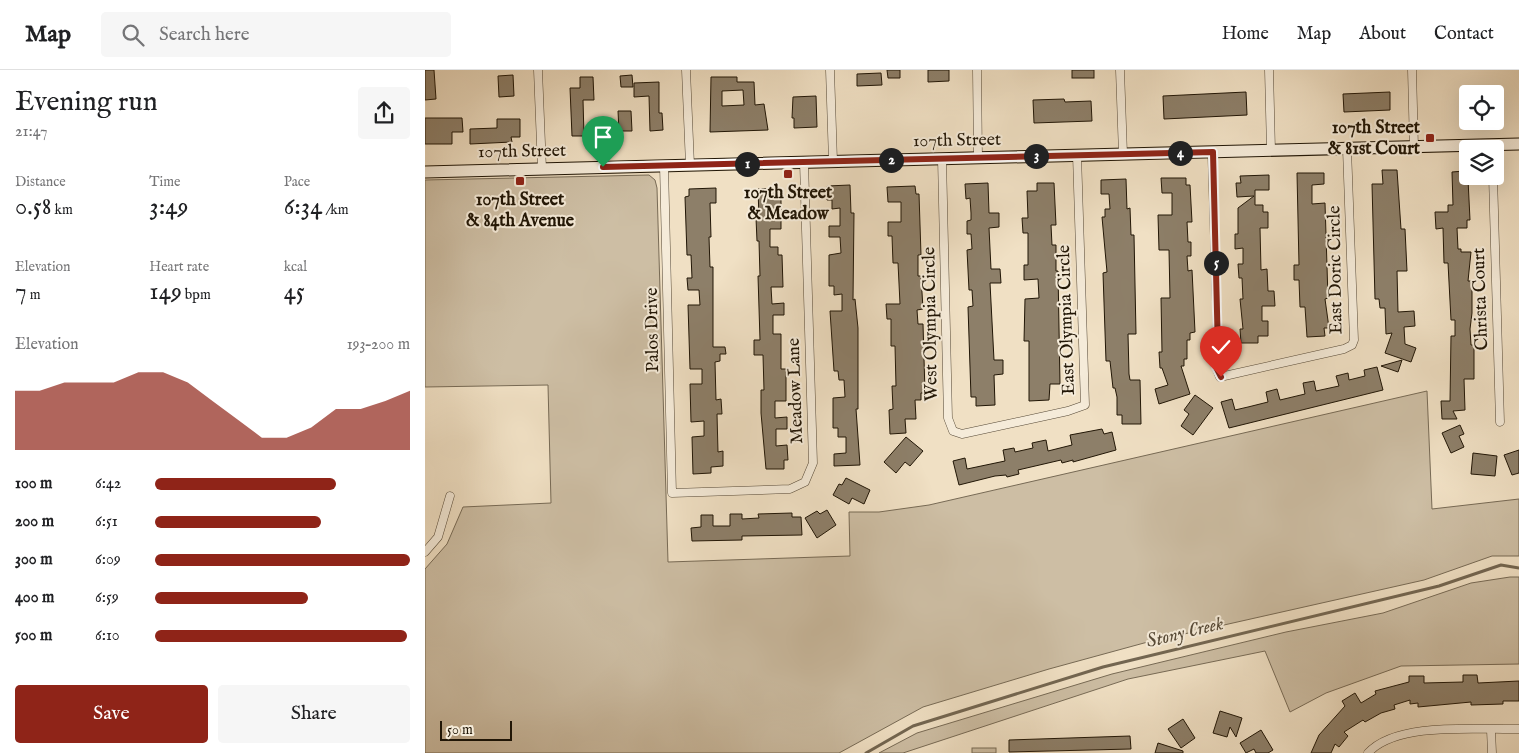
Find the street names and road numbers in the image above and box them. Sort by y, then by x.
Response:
street label: 107th Street [913,129,1001,153]
street label: 107th Street [478,140,566,164]
street label: East Doric Circle [1323,205,1349,335]
street label: East Olympia Circle [1053,244,1081,396]
street label: West Olympia Circle [918,247,944,401]
street label: Christa Court [1468,247,1494,351]
street label: Palos Drive [641,287,665,373]
street label: Meadow Lane [783,338,809,444]

